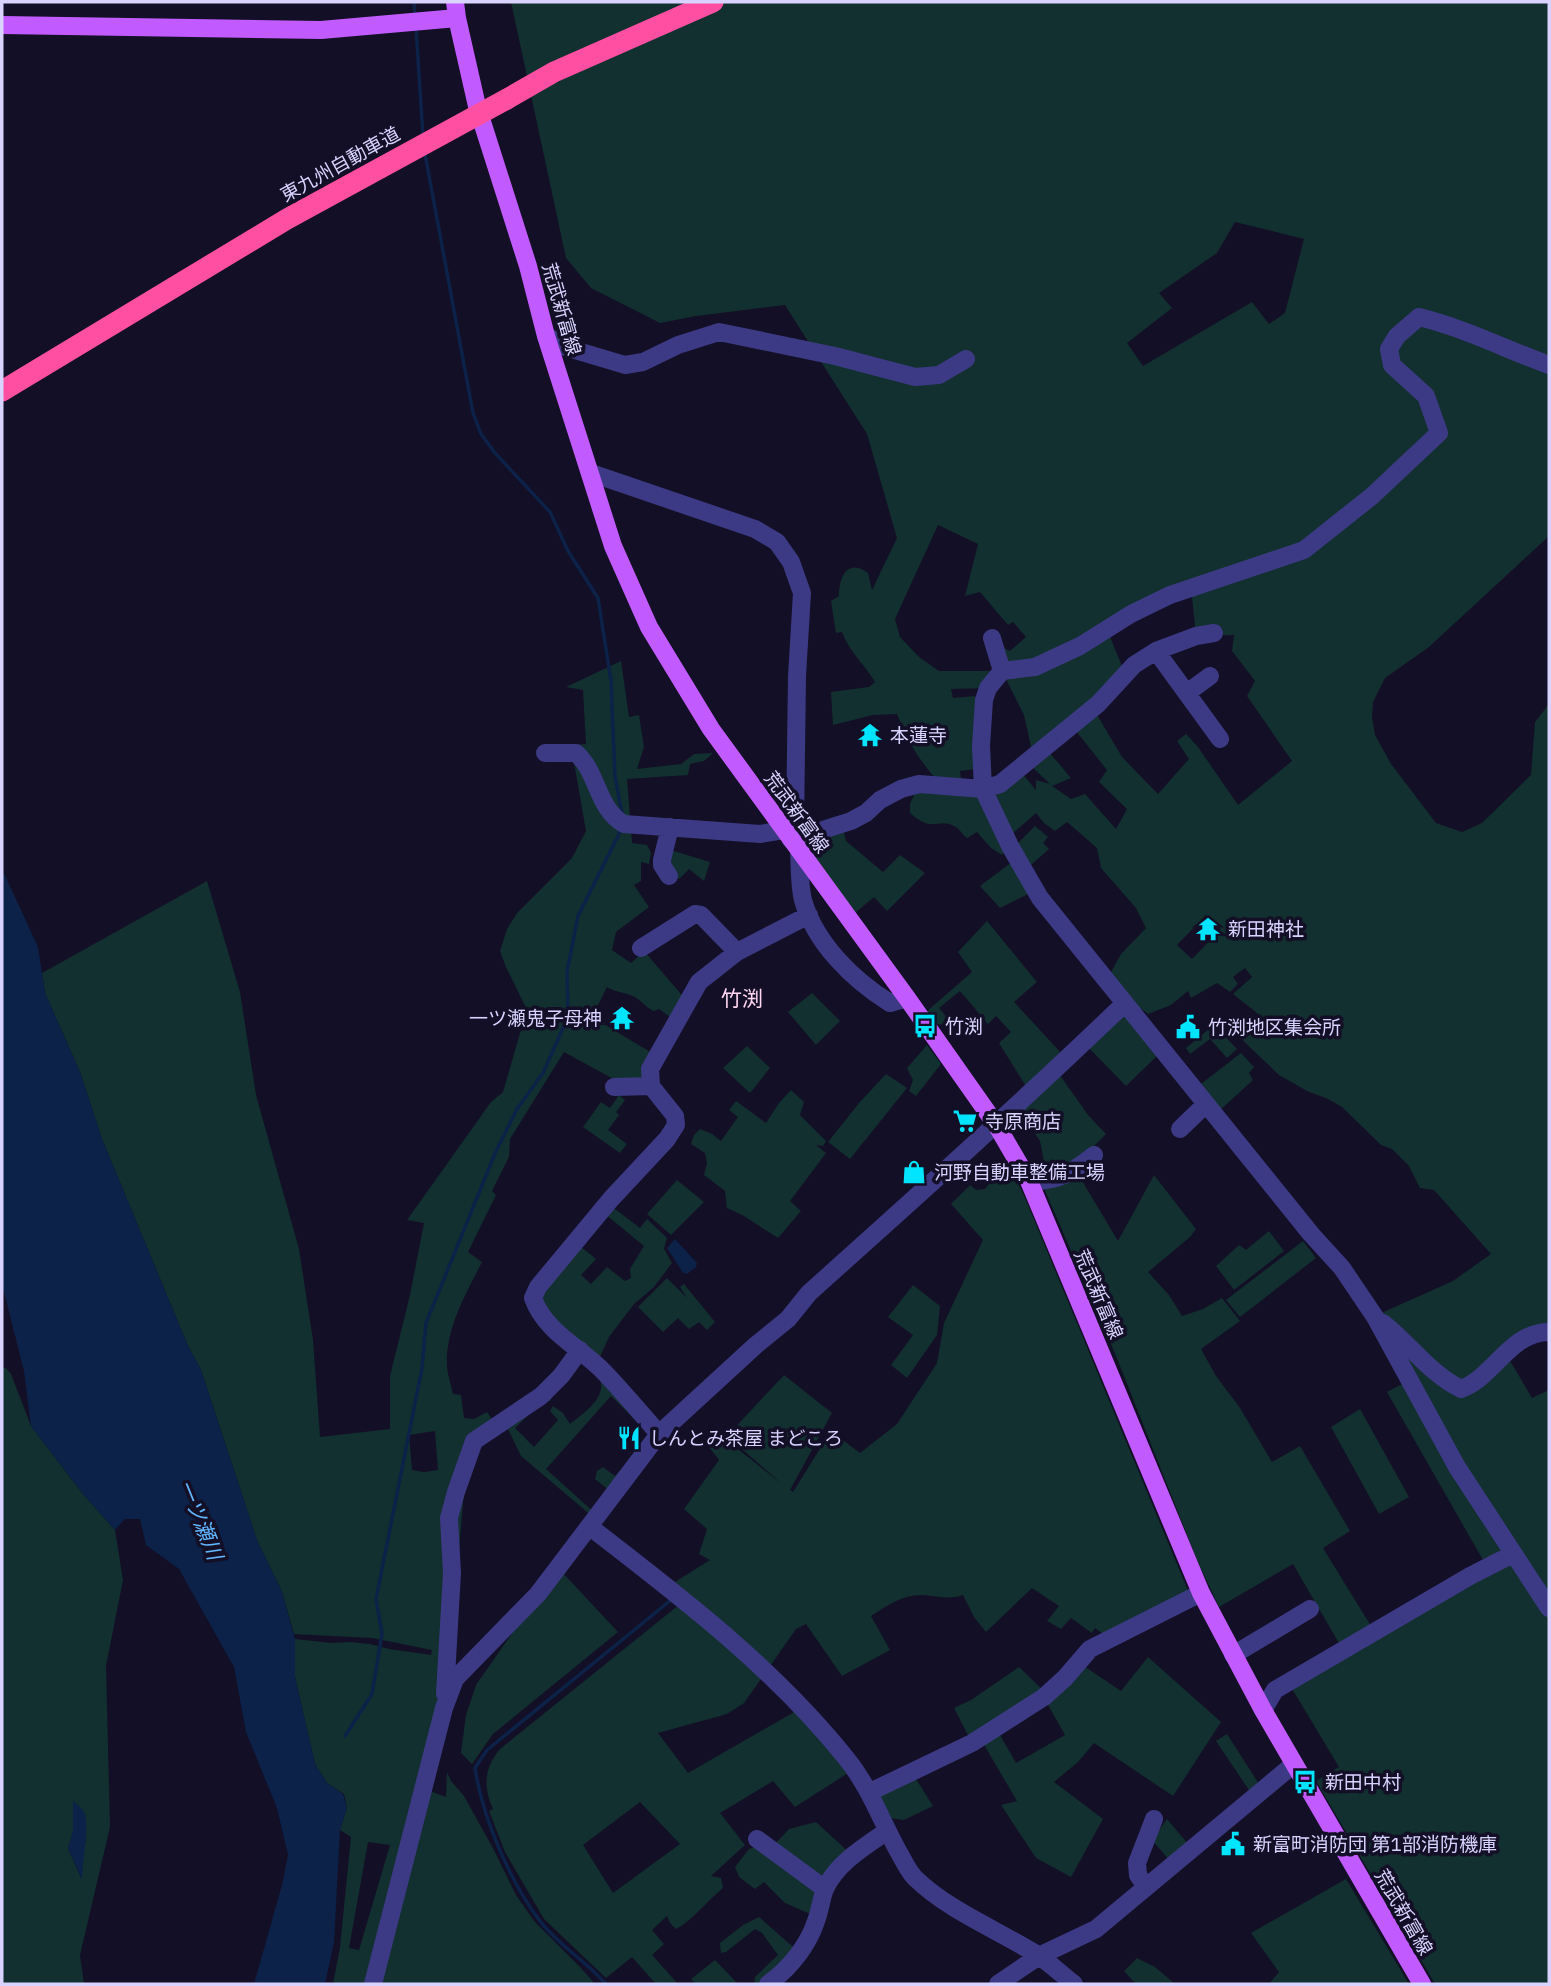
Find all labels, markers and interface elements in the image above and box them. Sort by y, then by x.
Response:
street label: 東九州自動車道 [276,121,404,207]
street label: 荒武新富線 [537,260,587,358]
temple icon: 本蓮寺 [856,721,884,749]
place label: 本蓮寺 [890,723,947,747]
street label: 荒武新富線 [759,767,835,857]
temple icon: 新田神社 [1194,915,1222,943]
place label: 新田神社 [1228,917,1304,941]
district label: 竹渕 [721,984,763,1012]
temple icon: 一ツ瀬鬼子母神 [608,1004,636,1032]
place label: 一ツ瀬鬼子母神 [469,1006,602,1030]
bus stop icon: 竹渕 [911,1012,939,1040]
public building icon: 竹渕地区集会所 [1174,1013,1202,1041]
place label: 竹渕 [945,1014,983,1038]
place label: 竹渕地区集会所 [1208,1015,1341,1039]
supermarket icon: 寺原商店 [951,1107,979,1135]
place label: 寺原商店 [985,1109,1061,1133]
shop icon: 河野自動車整備工場 [900,1158,928,1186]
place label: 河野自動車整備工場 [934,1160,1105,1184]
street label: 荒武新富線 [1069,1246,1129,1342]
restaurant icon: しんとみ茶屋 まどころ [615,1424,643,1452]
place label: しんとみ茶屋 まどころ [649,1426,843,1450]
water label: 一ツ瀬川 [172,1475,230,1566]
bus stop icon: 新田中村 [1291,1768,1319,1796]
place label: 新田中村 [1325,1770,1401,1794]
public building icon: 新富町消防団 第1部消防機庫 [1219,1830,1247,1858]
place label: 新富町消防団 第1部消防機庫 [1253,1832,1497,1856]
street label: 荒武新富線 [1370,1865,1438,1959]

